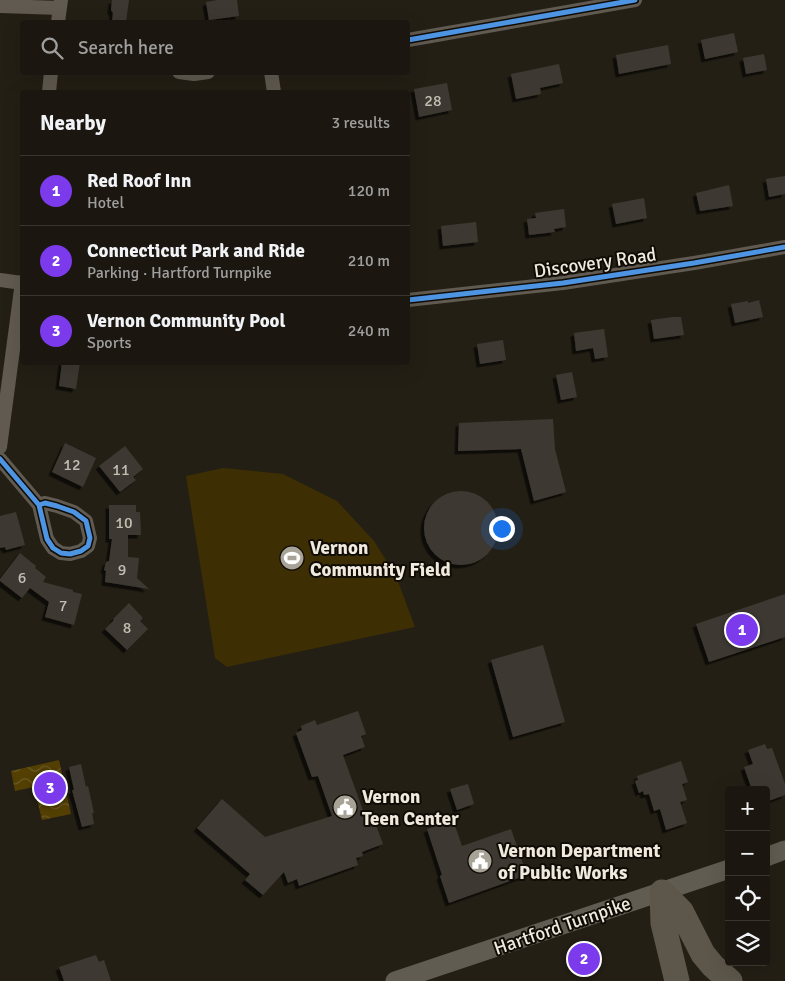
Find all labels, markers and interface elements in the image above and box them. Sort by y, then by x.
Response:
search box [20,20,410,75]
icon: search [38,34,66,62]
text: Search here [78,36,174,60]
house number: 28 [424,91,442,111]
text: Nearby [40,110,106,136]
text: 3 results [331,113,390,133]
text: Red Roof Inn [87,169,191,193]
text: 1 [52,181,60,201]
text: 120 m [348,181,390,201]
text: Hotel [87,193,124,213]
text: Connecticut Park and Ride [87,239,305,263]
street label: Discovery Road [532,243,658,283]
text: 2 [52,251,60,271]
text: 210 m [348,251,390,271]
text: Parking · Hartford Turnpike [87,263,272,283]
text: Vernon Community Pool [87,309,285,333]
text: 3 [52,321,60,341]
text: 240 m [348,321,390,341]
text: Sports [87,333,132,353]
house number: 12 [63,455,81,475]
house number: 11 [112,460,130,480]
house number: 10 [115,513,133,533]
your location [489,516,515,542]
place label: Vernon Community Field [310,536,451,582]
sports icon: Vernon Community Field [279,545,305,571]
house number: 9 [118,560,126,580]
house number: 6 [18,568,26,588]
house number: 7 [59,596,67,616]
pin: 1 [726,611,758,649]
house number: 8 [123,618,131,638]
pin: 3 [34,769,66,807]
place label: Vernon Teen Center [362,785,459,831]
map controls [725,786,770,966]
button: + [725,786,770,831]
public building icon: Vernon Teen Center [332,794,358,820]
button: − [725,831,770,876]
place label: Vernon Department of Public Works [498,839,660,885]
public building icon: Vernon Department of Public Works [467,848,493,874]
button: locate [725,876,770,921]
street label: Hartford Turnpike [491,891,634,961]
button: layers [725,921,770,966]
pin: 2 [568,940,600,978]

